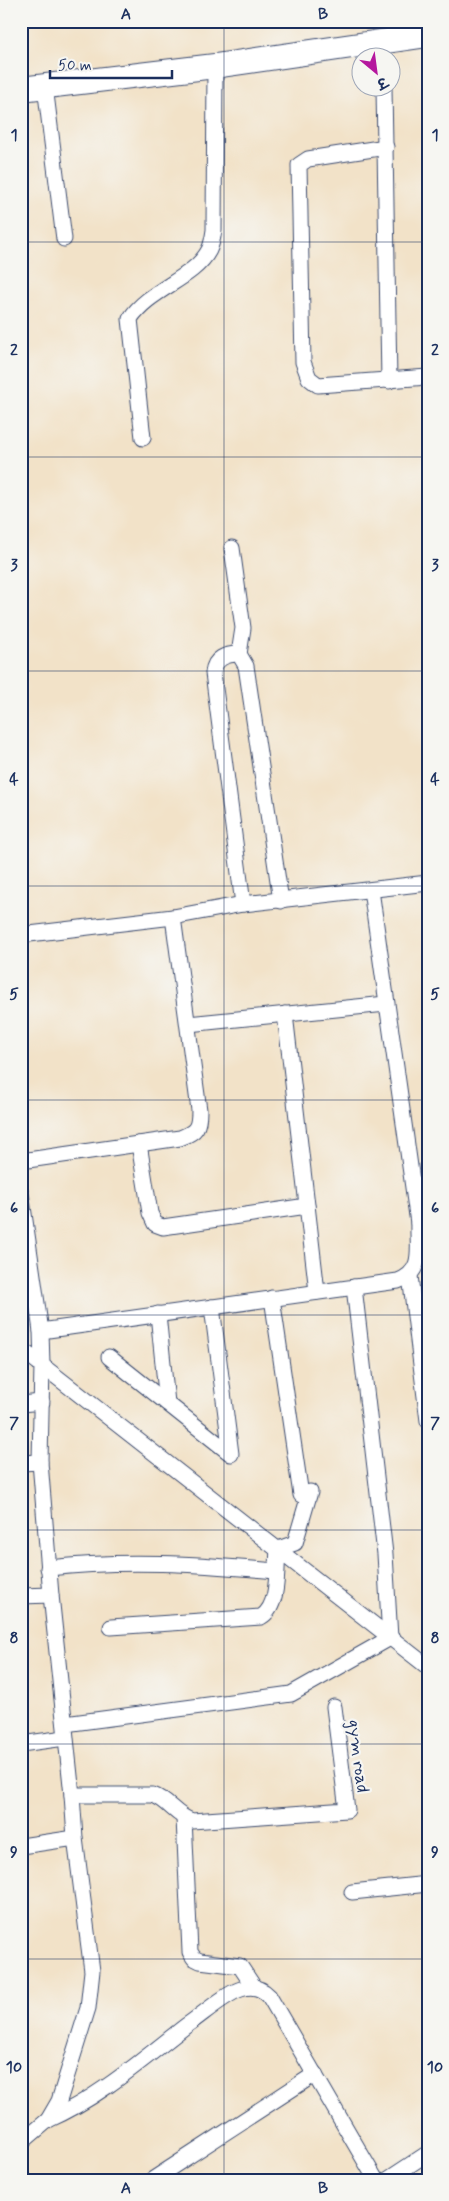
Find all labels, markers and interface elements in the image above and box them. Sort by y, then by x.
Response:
text: A [121,4,131,25]
text: B [318,4,328,25]
scale bar [50,48,172,80]
north arrow [352,48,402,98]
text: 50 m [58,56,92,76]
text: उ [372,71,392,93]
text: 1 [10,125,18,146]
text: 1 [431,125,439,146]
text: 2 [10,340,18,361]
text: 2 [431,340,439,361]
text: 3 [10,555,18,576]
text: 3 [431,555,439,576]
text: 4 [9,769,19,790]
text: 4 [430,769,440,790]
text: 5 [9,984,19,1005]
text: 5 [430,984,440,1005]
text: 6 [10,1198,18,1219]
text: 6 [431,1198,439,1219]
text: 7 [9,1413,19,1434]
text: 7 [430,1413,440,1434]
text: 8 [9,1628,19,1649]
text: 8 [430,1628,440,1649]
street label: gym road [342,1718,374,1794]
text: 9 [10,1842,18,1863]
text: 9 [431,1842,439,1863]
text: 10 [6,2057,22,2078]
text: 10 [427,2057,443,2078]
text: A [121,2178,131,2199]
text: B [318,2178,328,2199]

